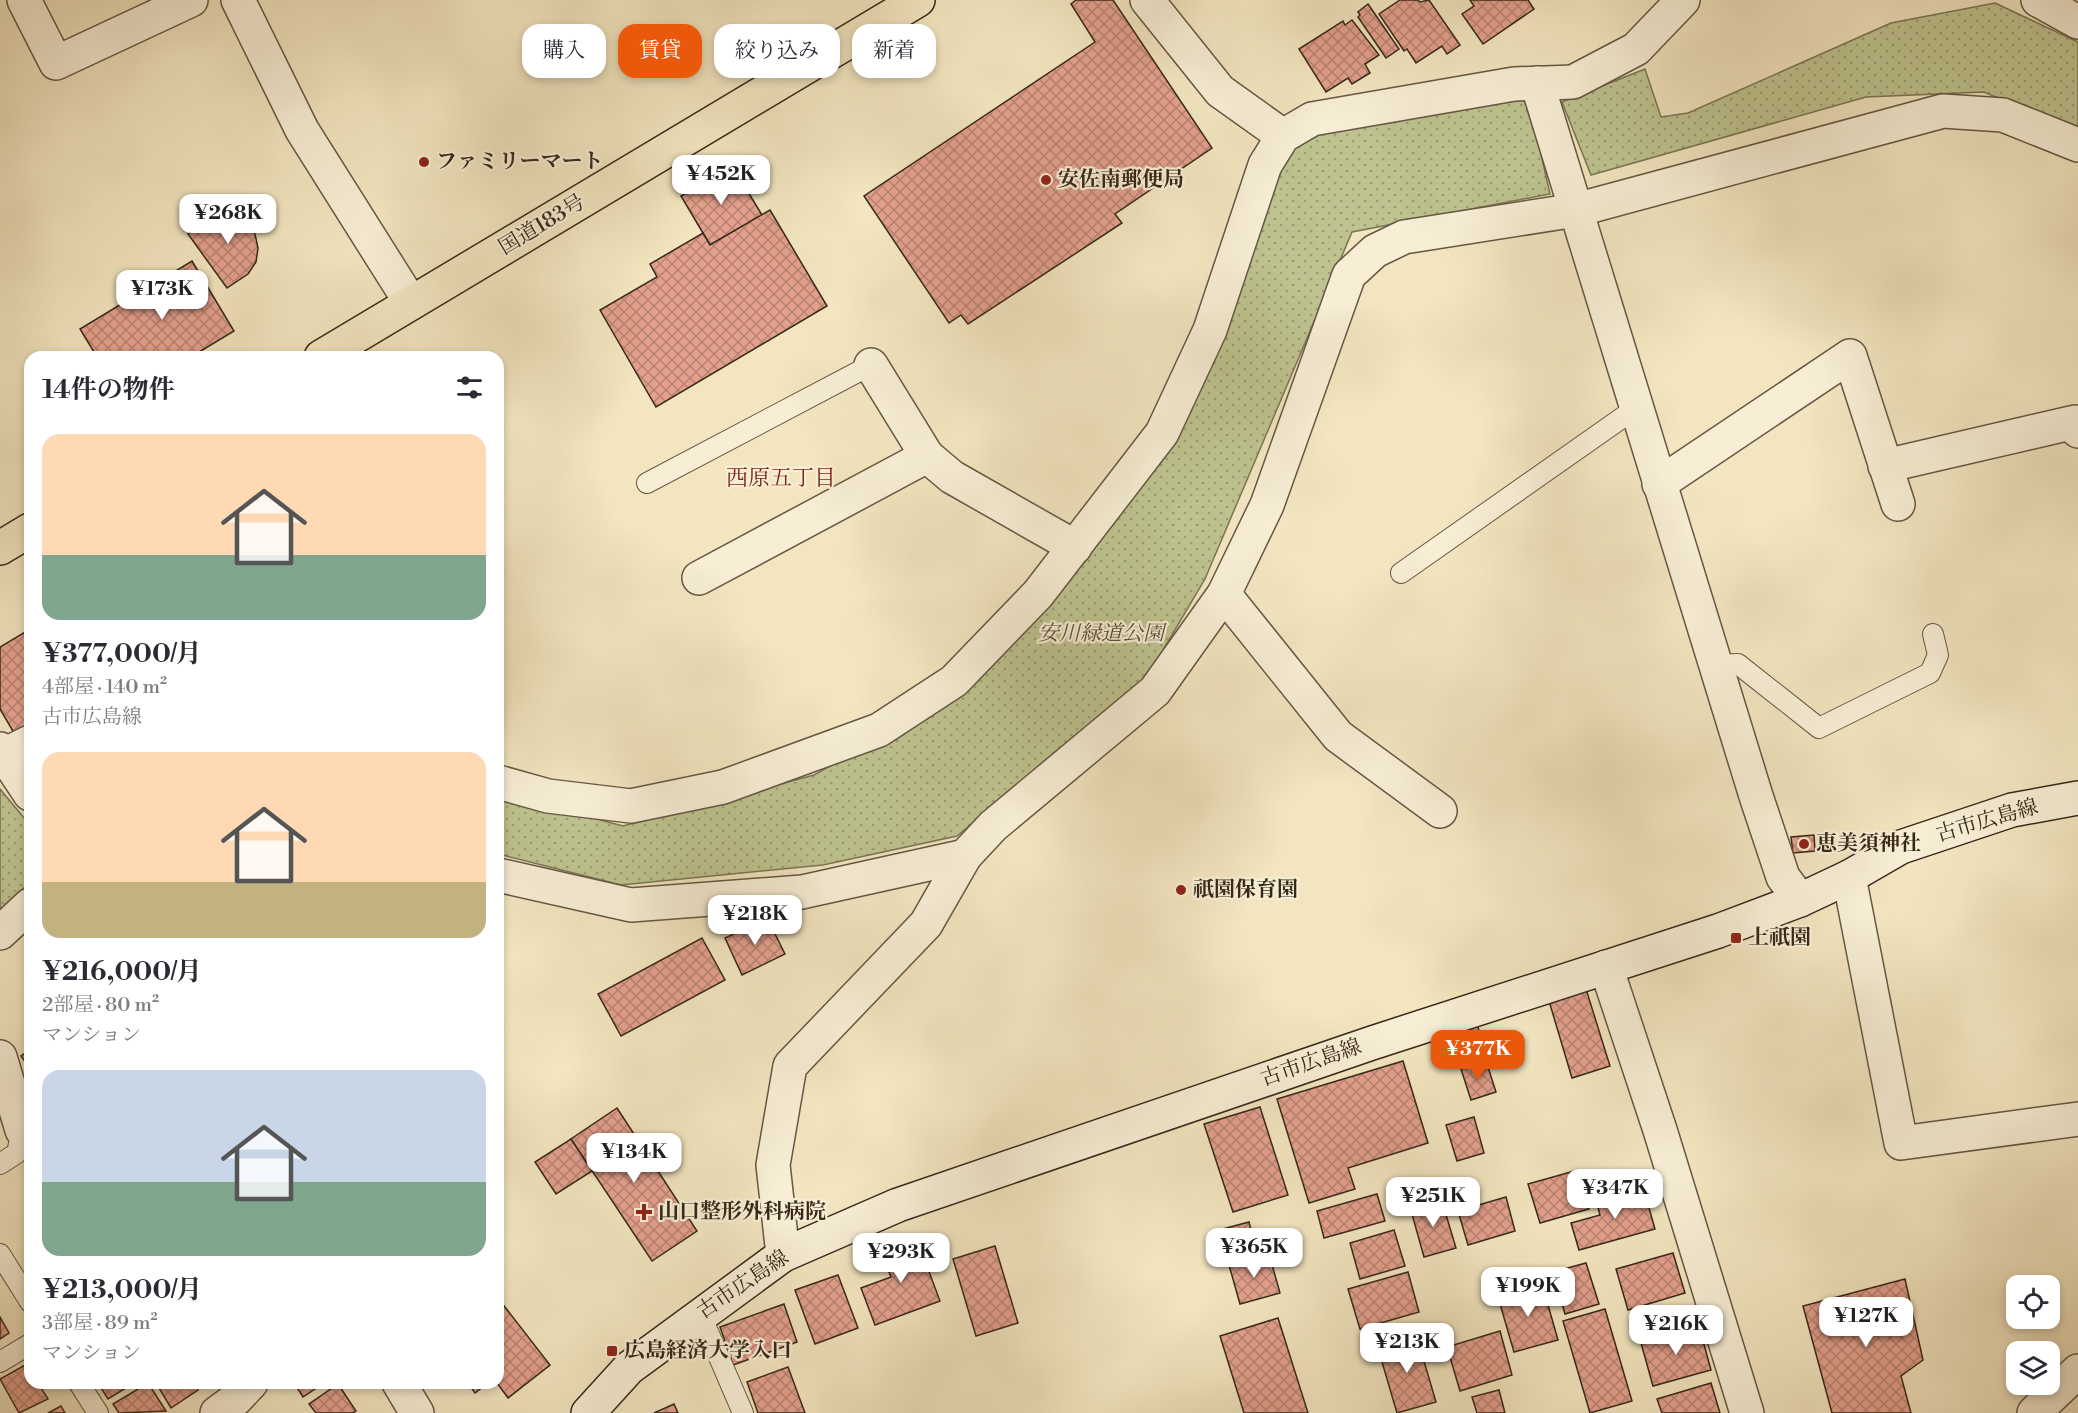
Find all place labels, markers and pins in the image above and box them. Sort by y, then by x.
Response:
place label: ファミリーマート [436,149,604,175]
marker: ファミリーマート [417,155,431,169]
pin: ¥452K [679,155,763,206]
place label: 安佐南郵便局 [1058,167,1184,193]
marker: 安佐南郵便局 [1039,173,1053,187]
pin: ¥268K [186,194,270,245]
pin: ¥173K [120,270,204,321]
place label: 恵美須神社 [1816,831,1921,857]
marker: 恵美須神社 [1797,837,1811,851]
place label: 祇園保育園 [1193,877,1298,903]
marker: 祇園保育園 [1174,883,1188,897]
pin: ¥218K [713,895,797,946]
place label: 上祇園 [1748,925,1811,951]
marker: 上祇園 [1729,931,1743,945]
pin: ¥377K [1436,1030,1520,1081]
pin: ¥134K [592,1133,676,1184]
pin: ¥347K [1573,1169,1657,1220]
pin: ¥251K [1391,1177,1475,1228]
place label: 山口整形外科病院 [658,1199,826,1225]
marker: 山口整形外科病院 [635,1203,653,1221]
pin: ¥365K [1212,1228,1296,1279]
pin: ¥293K [859,1233,943,1284]
pin: ¥199K [1486,1267,1570,1318]
pin: ¥127K [1824,1297,1908,1348]
pin: ¥216K [1634,1305,1718,1356]
pin: ¥213K [1365,1323,1449,1374]
place label: 広島経済大学入口 [624,1338,792,1364]
marker: 広島経済大学入口 [605,1344,619,1358]

